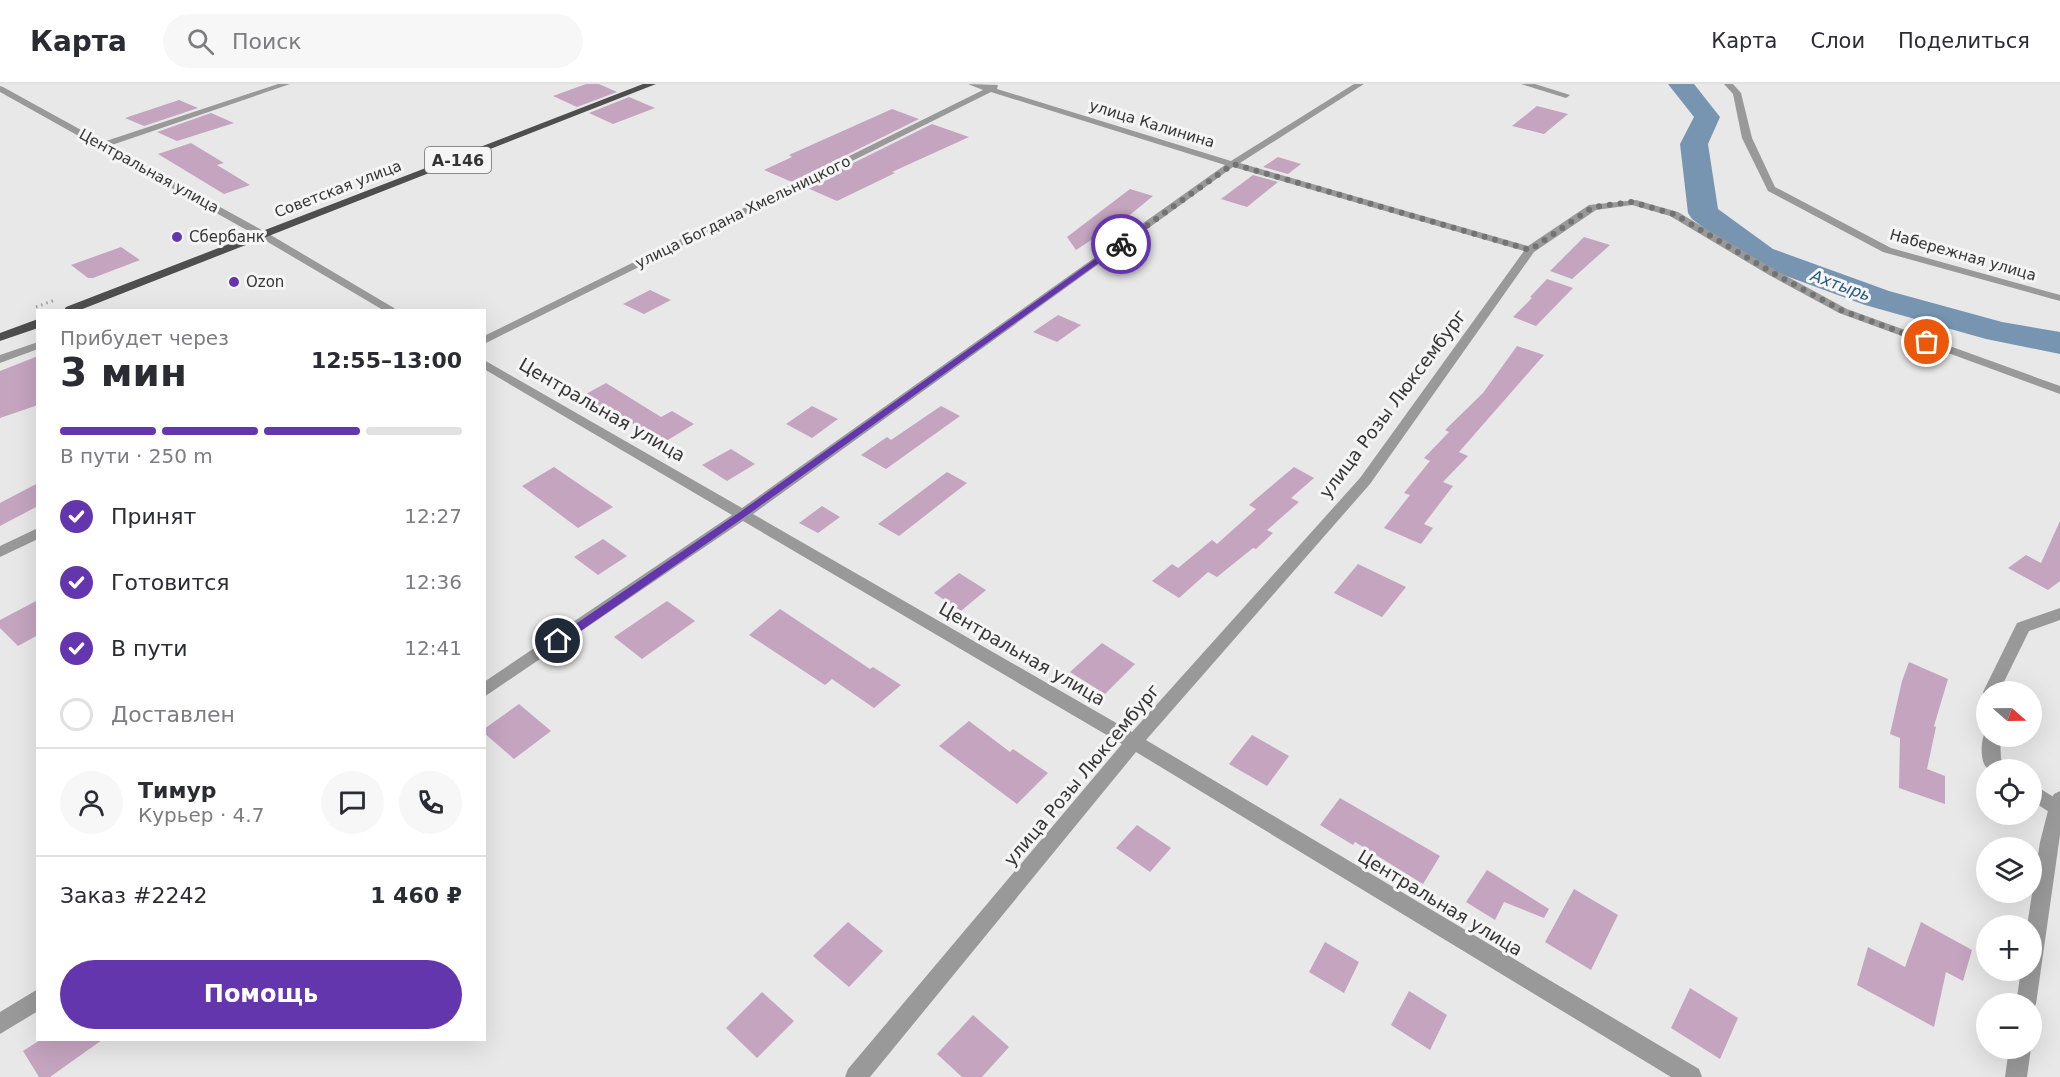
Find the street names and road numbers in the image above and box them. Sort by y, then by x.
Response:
street label: улица Калинина [1087,96,1217,152]
street label: Центральная улица [76,125,222,217]
road number: А-146 [425,147,491,173]
street label: улица Богдана Хмельницкого [632,152,854,272]
street label: Советская улица [272,157,404,221]
street label: Набережная улица [1888,225,2038,285]
street label: улица Розы Люксембург [1315,305,1470,502]
street label: Центральная улица [515,353,689,466]
street label: Центральная улица [935,597,1109,710]
street label: улица Розы Люксембург [999,679,1164,870]
street label: Центральная улица [1354,845,1526,960]

